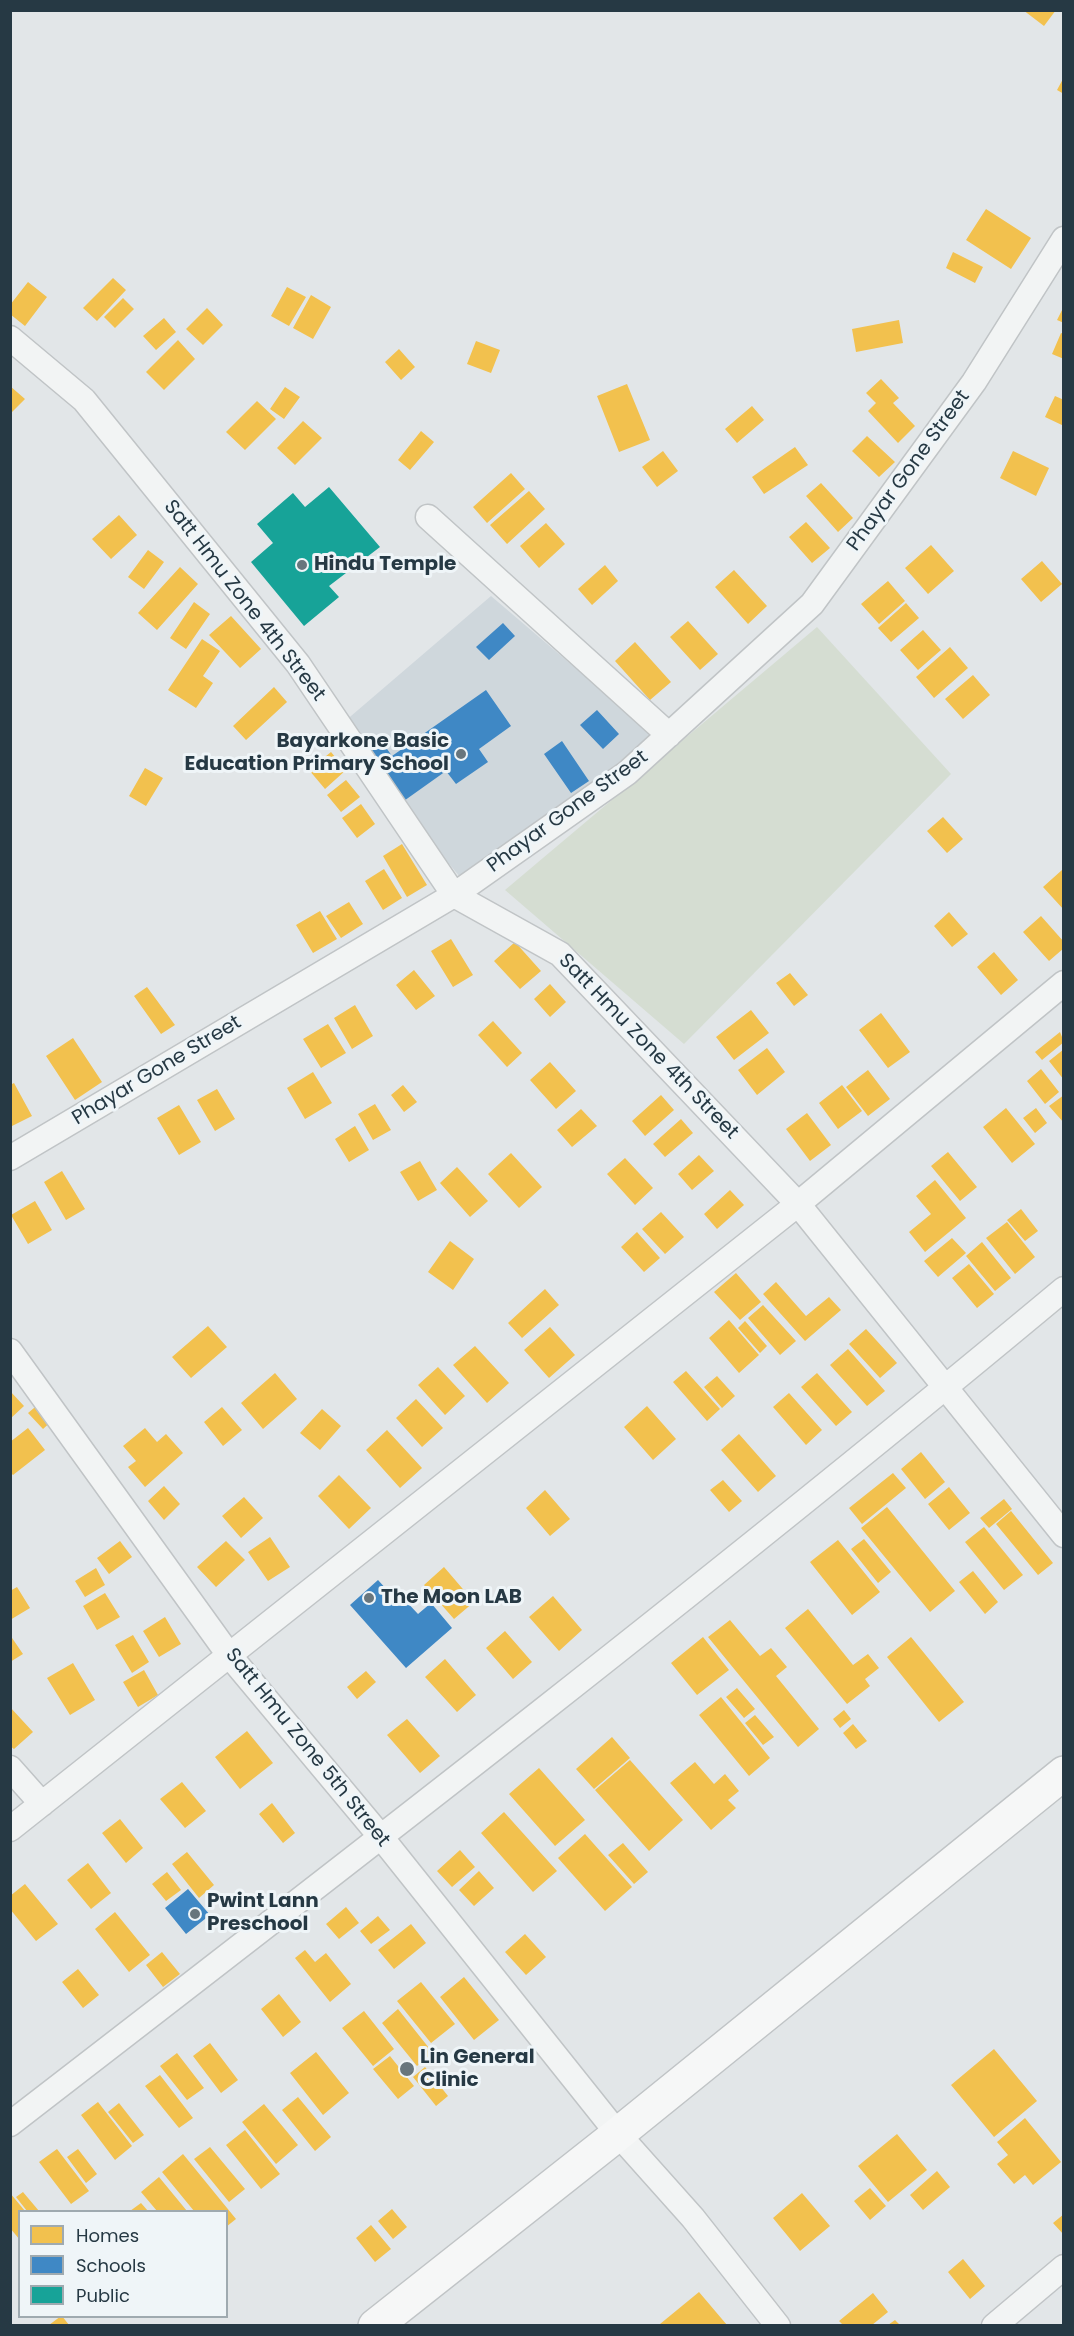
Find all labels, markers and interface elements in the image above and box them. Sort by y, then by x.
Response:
street label: Phayar Gone Street [843,386,975,556]
street label: Satt Hmu Zone 4th Street [158,496,330,706]
place label: Hindu Temple [314,553,456,577]
marker: Hindu Temple [295,558,309,572]
place label: Bayarkone Basic Education Primary School [185,730,449,777]
street label: Phayar Gone Street [483,746,653,878]
marker: Bayarkone Basic Education Primary School [454,747,468,761]
street label: Satt Hmu Zone 4th Street [553,949,743,1145]
street label: Phayar Gone Street [68,1011,246,1131]
place label: The Moon LAB [381,1586,522,1610]
marker: The Moon LAB [362,1591,376,1605]
street label: Satt Hmu Zone 5th Street [220,1644,394,1852]
place label: Pwint Lann Preschool [207,1890,319,1937]
marker: Pwint Lann Preschool [188,1907,202,1921]
place label: Lin General Clinic [420,2046,535,2093]
marker: Lin General Clinic [398,2060,416,2078]
legend [18,2210,228,2318]
text: Homes [76,2223,139,2248]
text: Schools [76,2253,146,2278]
text: Public [76,2283,130,2308]

